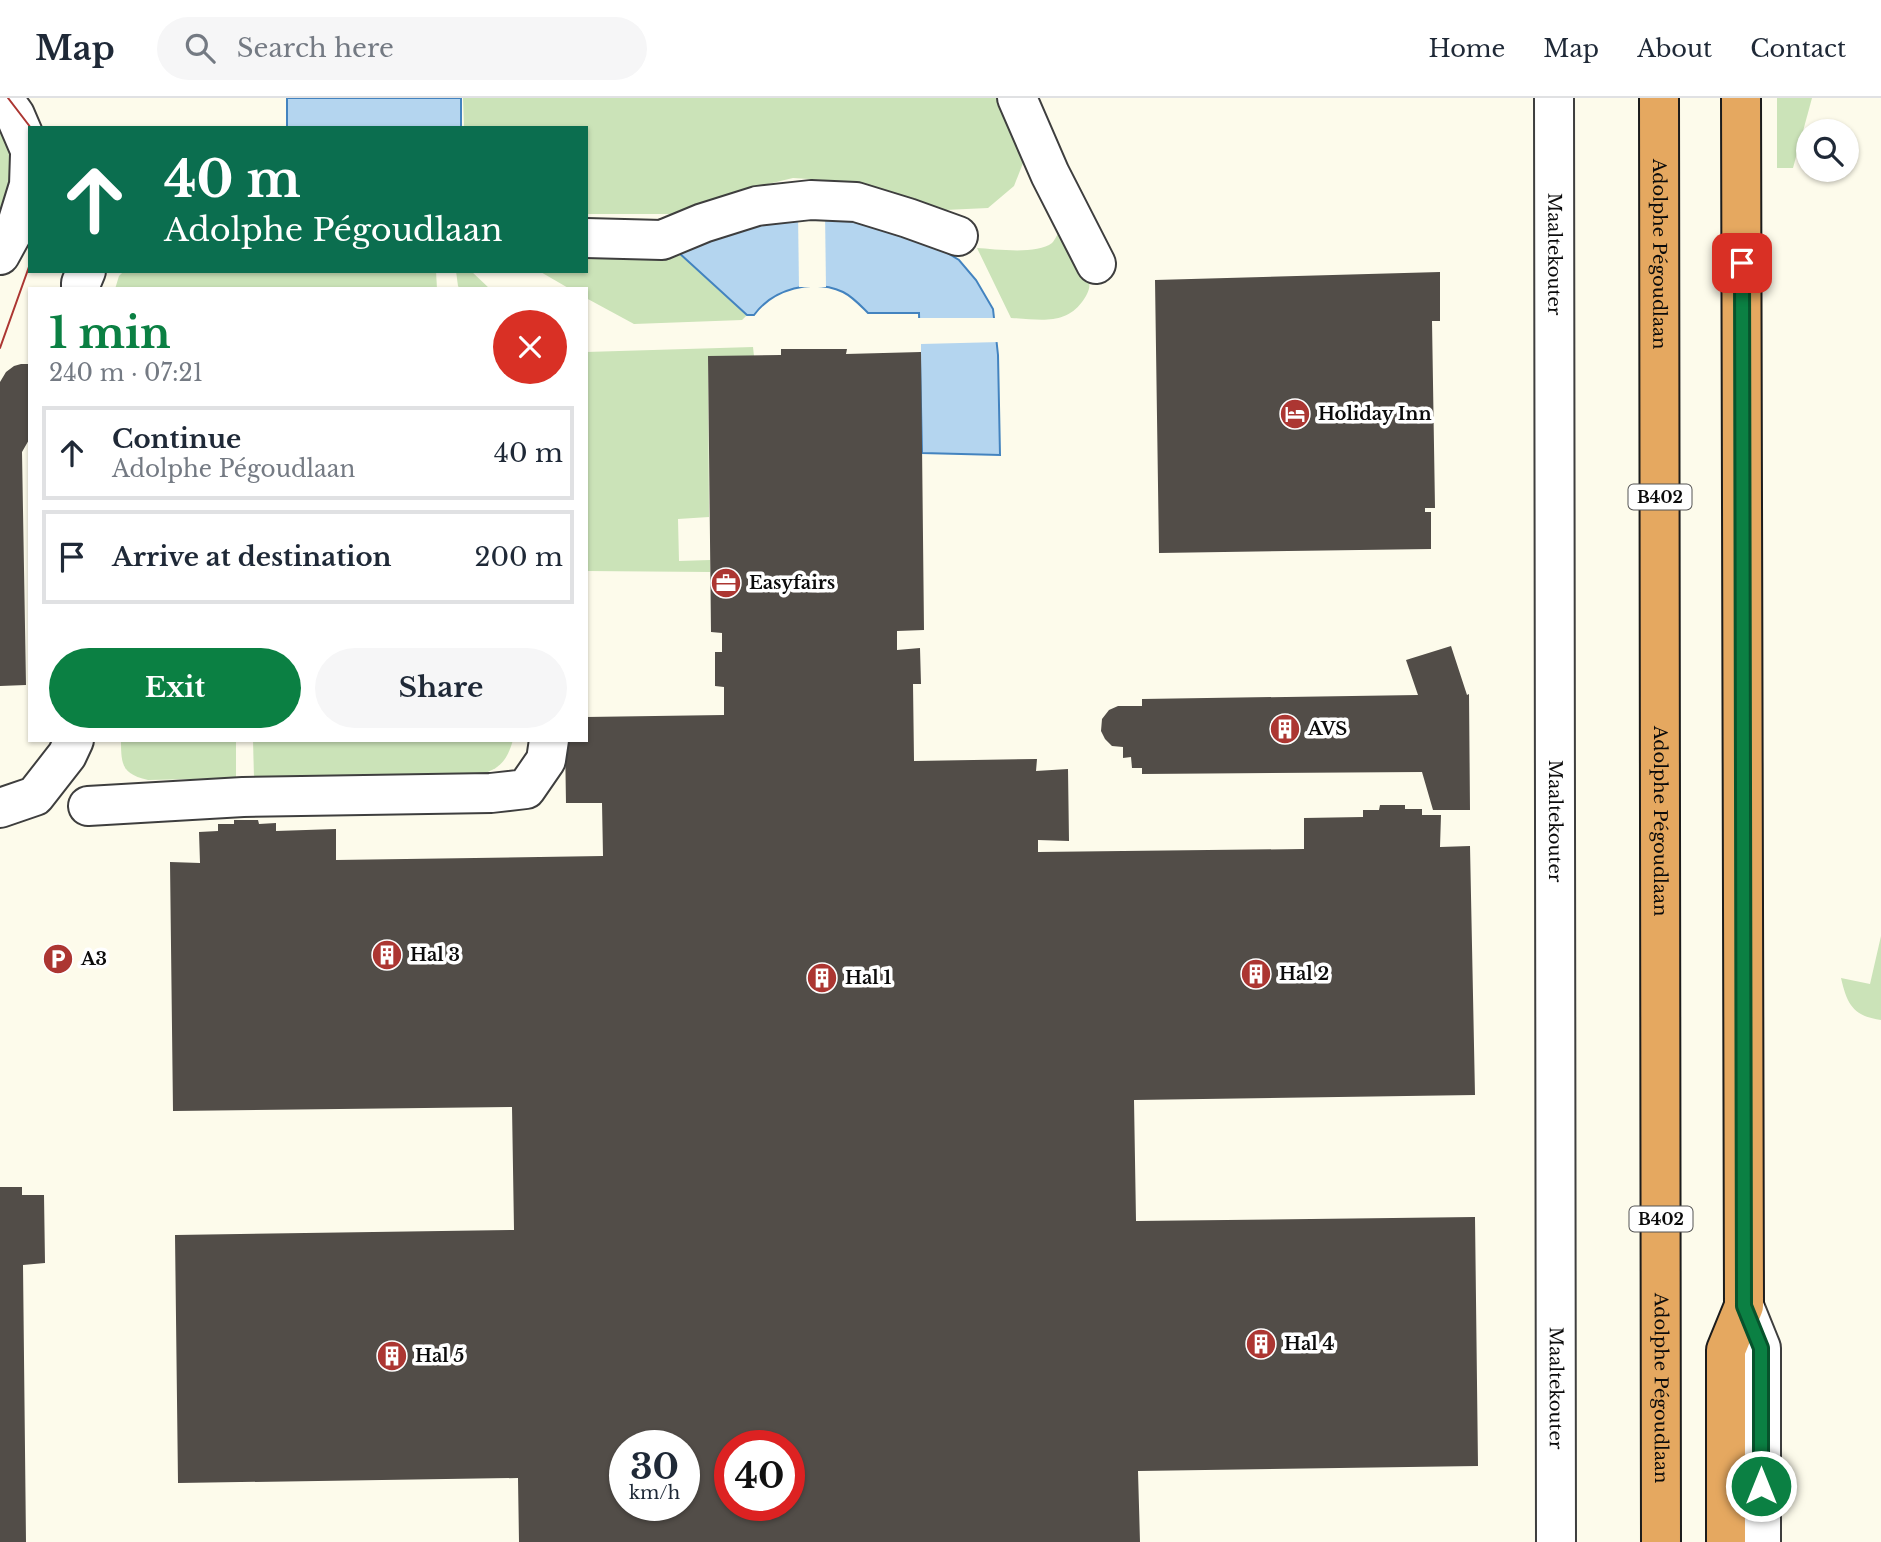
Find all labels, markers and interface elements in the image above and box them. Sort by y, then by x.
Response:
search box [157,17,647,80]
text: Map [35,28,115,69]
icon: search [181,29,219,67]
text: Search here [237,32,394,64]
text: Home [1429,34,1505,63]
text: Map [1543,34,1599,63]
text: About [1637,34,1712,63]
text: Contact [1750,34,1846,63]
map controls [1796,119,1859,182]
button: search [1796,119,1859,182]
text: 40 m [164,149,301,210]
icon: ahead [49,154,140,245]
street label: Adolphe Pégoudlaan [1648,158,1670,349]
street label: Maaltekouter [1543,193,1565,316]
text: Adolphe Pégoudlaan [164,210,503,250]
pin [1712,233,1772,293]
icon: arrive [1723,244,1761,282]
text: 1 min [49,307,171,359]
button: close [493,310,567,384]
text: 240 m · 07:21 [49,359,203,387]
hotel icon: Holiday Inn [1278,397,1312,431]
place label: Holiday Inn [1318,403,1432,425]
text: Continue [112,423,241,455]
icon: ahead [53,434,91,472]
text: 40 m [494,437,563,469]
text: Adolphe Pégoudlaan [112,455,355,483]
road number: B402 [1628,484,1692,510]
icon: arrive [53,538,91,576]
text: Arrive at destination [112,541,392,573]
text: 200 m [474,541,563,573]
office icon: Easyfairs [709,566,743,600]
place label: Easyfairs [749,572,835,594]
button: Exit [49,648,301,728]
button: Share [315,648,567,728]
building icon: AVS [1268,712,1302,746]
place label: AVS [1307,718,1347,740]
street label: Adolphe Pégoudlaan [1649,725,1671,916]
street label: Maaltekouter [1544,760,1566,883]
building icon: Hal 3 [370,938,404,972]
parking icon: A3 [41,942,75,976]
place label: Hal 3 [410,944,460,966]
place label: A3 [80,948,107,970]
building icon: Hal 2 [1239,957,1273,991]
building icon: Hal 1 [805,961,839,995]
place label: Hal 2 [1279,963,1329,985]
place label: Hal 1 [845,967,892,989]
road number: B402 [1630,1206,1692,1232]
street label: Adolphe Pégoudlaan [1650,1292,1672,1483]
building icon: Hal 4 [1244,1327,1278,1361]
street label: Maaltekouter [1545,1327,1567,1450]
place label: Hal 4 [1284,1333,1335,1355]
building icon: Hal 5 [375,1339,409,1373]
place label: Hal 5 [415,1345,464,1367]
speed limit sign: 40 [714,1430,805,1521]
text: 30 [630,1445,679,1488]
position arrow [1724,1449,1798,1523]
text: km/h [629,1482,680,1504]

